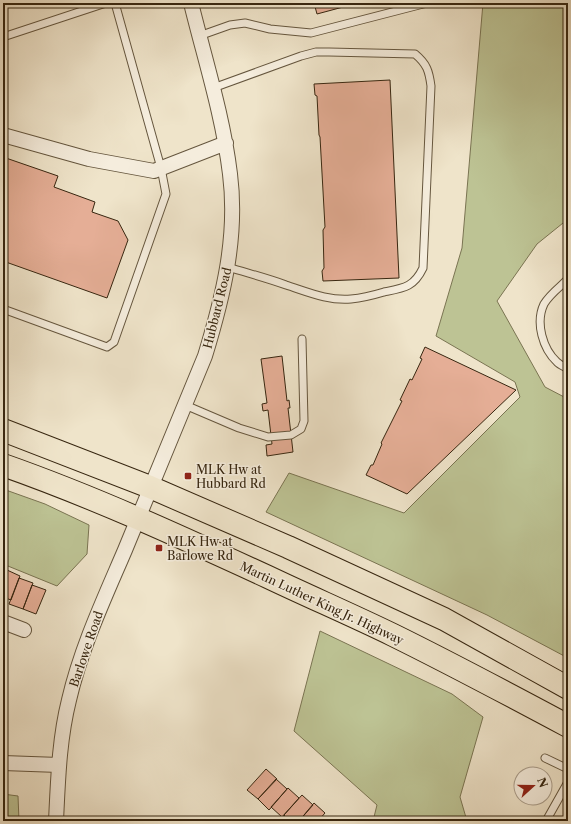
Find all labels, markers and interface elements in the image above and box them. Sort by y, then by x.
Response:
street label: Hubbard Road [200,265,235,350]
place label: MLK Hw at Hubbard Rd [196,462,266,491]
marker: MLK Hw at Hubbard Rd [183,471,193,481]
place label: MLK Hw at Barlowe Rd [167,534,234,563]
marker: MLK Hw at Barlowe Rd [154,543,164,553]
street label: Martin Luther King Jr. Highway [238,558,406,648]
street label: Barlowe Road [66,608,106,689]
north arrow [513,766,553,806]
text: N [534,775,551,790]

